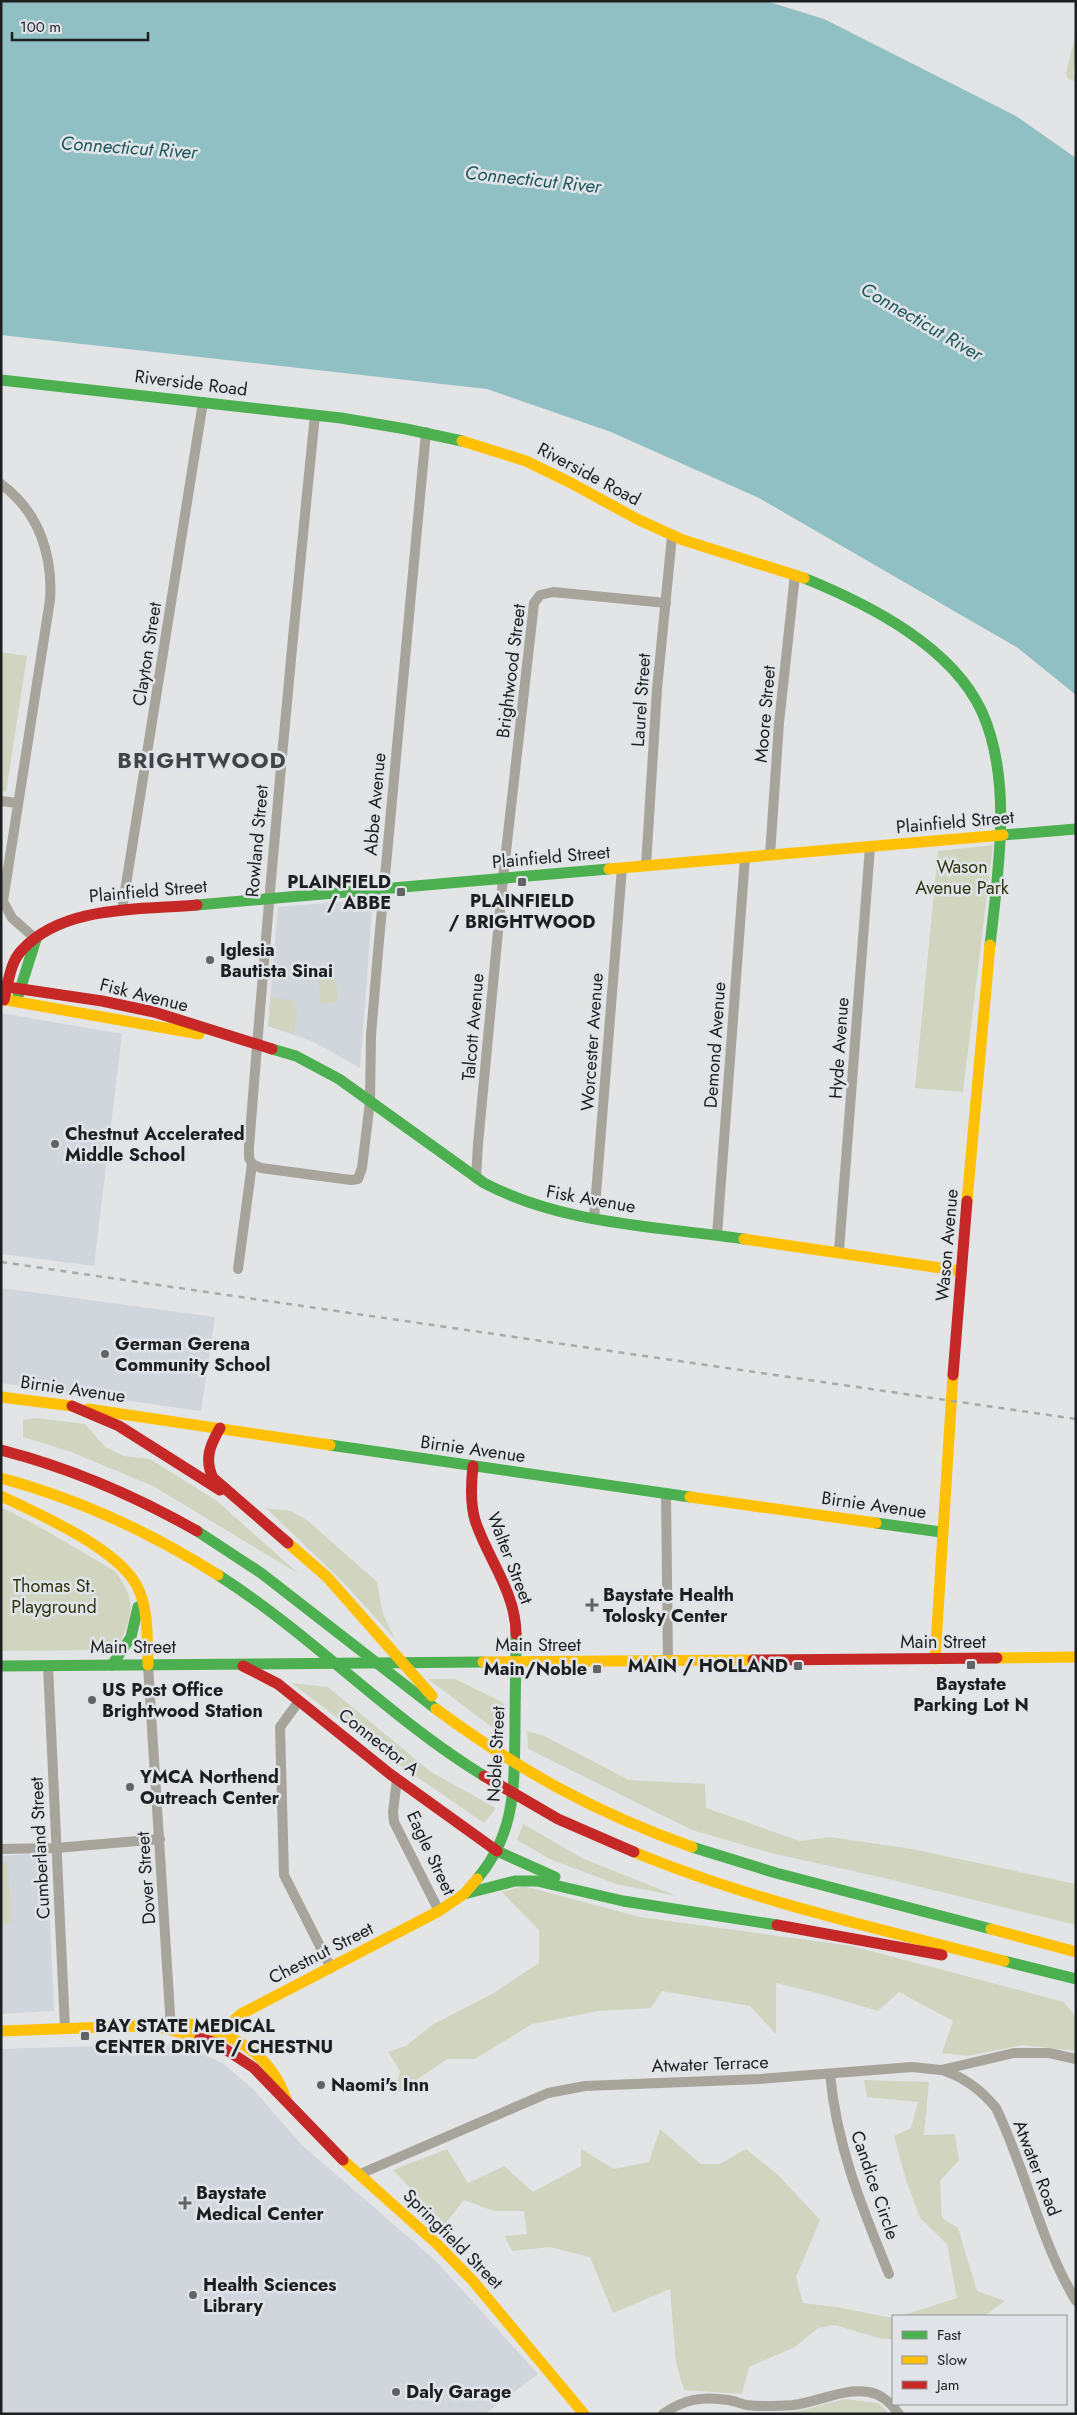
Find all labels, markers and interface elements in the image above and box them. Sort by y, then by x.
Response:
scale bar [12,10,149,42]
text: 100 m [20,16,61,38]
water label: Connecticut River [60,129,200,166]
water label: Connecticut River [463,159,604,200]
water label: Connecticut River [856,275,989,368]
street label: Riverside Road [133,363,249,403]
street label: Riverside Road [533,436,645,512]
street label: Clayton Street [126,599,168,708]
street label: Brightwood Street [490,602,532,740]
street label: Laurel Street [625,652,657,748]
street label: Moore Street [748,664,782,764]
district label: BRIGHTWOOD [117,744,287,776]
street label: Abbe Avenue [358,751,392,857]
street label: Rowland Street [239,783,275,898]
street label: Plainfield Street [895,804,1016,840]
street label: Plainfield Street [491,839,612,875]
park label: Wason Avenue Park [915,854,1009,901]
place label: PLAINFIELD / ABBE [287,869,391,916]
street label: Plainfield Street [88,873,209,909]
marker: PLAINFIELD / BRIGHTWOOD [516,876,528,888]
marker: PLAINFIELD / ABBE [395,886,407,898]
place label: PLAINFIELD / BRIGHTWOOD [449,888,595,935]
place label: Iglesia Bautista Sinai [220,937,333,984]
marker: Iglesia Bautista Sinai [204,954,216,966]
street label: Fisk Avenue [97,971,191,1019]
street label: Talcott Avenue [455,972,491,1082]
street label: Worcester Avenue [574,972,610,1112]
street label: Demond Avenue [698,981,732,1109]
street label: Hyde Avenue [822,996,856,1100]
place label: Chestnut Accelerated Middle School [65,1121,245,1168]
marker: Chestnut Accelerated Middle School [49,1138,61,1150]
street label: Fisk Avenue [544,1178,638,1220]
street label: Wason Avenue [929,1188,965,1302]
place label: German Gerena Community School [115,1331,270,1378]
marker: German Gerena Community School [99,1348,111,1360]
street label: Birnie Avenue [19,1369,127,1409]
street label: Birnie Avenue [419,1429,527,1469]
street label: Birnie Avenue [820,1485,928,1525]
street label: Walter Street [480,1508,540,1609]
park label: Thomas St. Playground [11,1573,97,1620]
place label: Baystate Health Tolosky Center [603,1582,734,1629]
marker: Baystate Health Tolosky Center [585,1598,599,1612]
street label: Main Street [900,1629,987,1655]
street label: Main Street [495,1632,582,1658]
street label: Main Street [90,1634,177,1660]
place label: MAIN / HOLLAND [628,1653,788,1679]
place label: Main/Noble [484,1656,587,1682]
marker: Baystate Parking Lot N [965,1659,977,1671]
marker: MAIN / HOLLAND [792,1660,804,1672]
marker: Main/Noble [591,1663,603,1675]
place label: Baystate Parking Lot N [913,1671,1029,1718]
place label: US Post Office Brightwood Station [102,1677,263,1724]
marker: US Post Office Brightwood Station [86,1694,98,1706]
street label: Connector A [333,1702,425,1782]
street label: Noble Street [481,1705,512,1803]
place label: YMCA Northend Outreach Center [139,1764,280,1811]
street label: Cumberland Street [23,1776,57,1920]
marker: YMCA Northend Outreach Center [124,1781,136,1793]
street label: Eagle Street [400,1806,462,1900]
street label: Dover Street [130,1830,162,1925]
street label: Chestnut Street [264,1915,378,1991]
place label: BAY STATE MEDICAL CENTER DRIVE / CHESTNU [95,2013,333,2060]
marker: BAY STATE MEDICAL CENTER DRIVE / CHESTNU [79,2030,91,2042]
street label: Atwater Terrace [651,2049,769,2079]
place label: Naomi's Inn [331,2072,429,2098]
marker: Naomi's Inn [315,2079,327,2091]
street label: Atwater Road [1007,2116,1067,2220]
street label: Candice Circle [844,2127,906,2243]
place label: Baystate Medical Center [196,2180,325,2227]
street label: Springfield Street [397,2183,510,2296]
marker: Baystate Medical Center [178,2196,192,2210]
place label: Health Sciences Library [203,2272,337,2319]
marker: Health Sciences Library [187,2289,199,2301]
legend [892,2315,1067,2405]
text: Fast [937,2324,961,2346]
text: Slow [937,2349,968,2371]
text: Jam [935,2374,960,2396]
place label: Daly Garage [406,2379,511,2405]
marker: Daly Garage [390,2386,402,2398]

